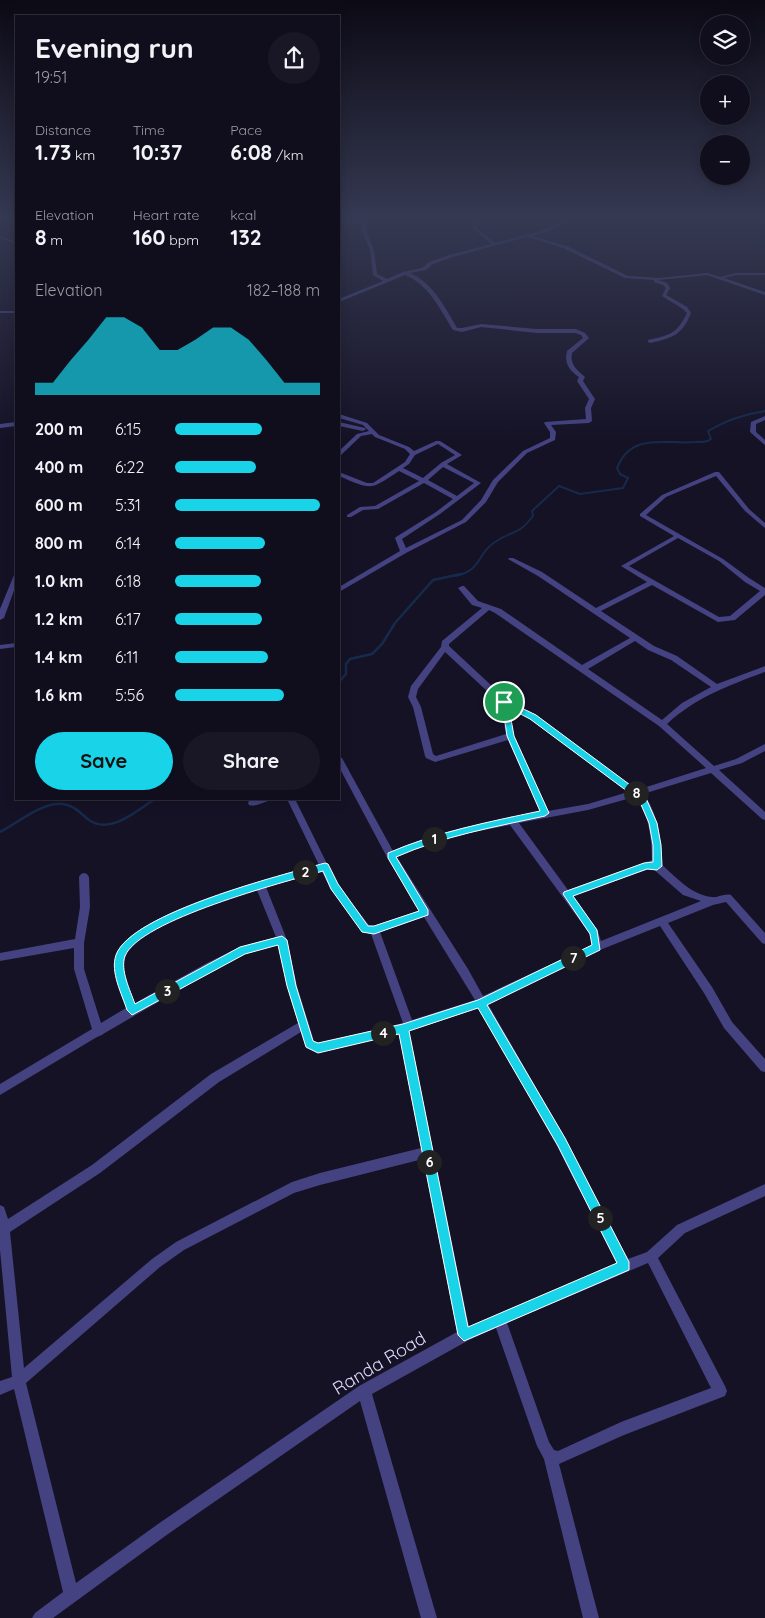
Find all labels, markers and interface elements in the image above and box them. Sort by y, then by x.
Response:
map controls [700,15,750,185]
button: layers [700,15,750,65]
text: Evening run [35,30,194,65]
button: share [268,32,320,84]
text: 19:51 [35,67,67,87]
button: + [700,75,750,125]
text: Distance [35,121,91,139]
text: Time [133,121,165,139]
text: Pace [230,121,262,139]
button: − [700,135,750,185]
text: 1.73 [35,139,71,165]
text: 10:37 [133,139,182,165]
text: 6:08 [230,139,272,165]
text: km [71,146,95,164]
text: /km [272,146,303,164]
text: Elevation [35,206,94,224]
text: Heart rate [133,206,199,224]
text: kcal [230,206,256,224]
text: 8 [35,224,47,250]
text: 160 [133,224,165,250]
text: 132 [230,224,262,250]
text: m [47,231,63,249]
text: bpm [165,231,199,249]
text: Elevation [35,280,102,300]
text: 182–188 m [247,280,320,300]
text: 200 m [35,419,83,439]
text: 6:15 [115,419,141,439]
text: 400 m [35,457,83,477]
text: 6:22 [115,457,144,477]
text: 600 m [35,495,83,515]
text: 5:31 [115,495,141,515]
text: 800 m [35,533,83,553]
text: 6:14 [115,533,141,553]
text: 1.0 km [35,571,83,591]
text: 6:18 [115,571,141,591]
text: 1.2 km [35,609,83,629]
text: 6:17 [115,609,141,629]
text: 1.4 km [35,647,82,667]
text: 6:11 [115,647,138,667]
pin [483,681,525,723]
text: 1.6 km [35,685,82,705]
text: 5:56 [115,685,144,705]
icon: arrive [490,688,518,716]
button: Save [35,732,173,790]
button: Share [183,732,320,790]
pin: 8 [624,780,648,806]
text: 8 [633,784,640,802]
pin: 1 [422,826,446,852]
text: 1 [432,830,437,848]
pin: 2 [292,860,318,884]
text: 2 [302,863,309,881]
pin: 7 [560,946,586,970]
text: 7 [570,949,577,967]
pin: 3 [154,978,180,1004]
text: 3 [164,982,171,1000]
pin: 4 [370,1020,396,1046]
text: 4 [379,1024,388,1042]
pin: 6 [416,1150,442,1174]
text: 6 [426,1153,433,1171]
pin: 5 [588,1206,612,1230]
text: 5 [596,1209,605,1227]
street label: Randa Road [328,1326,430,1400]

